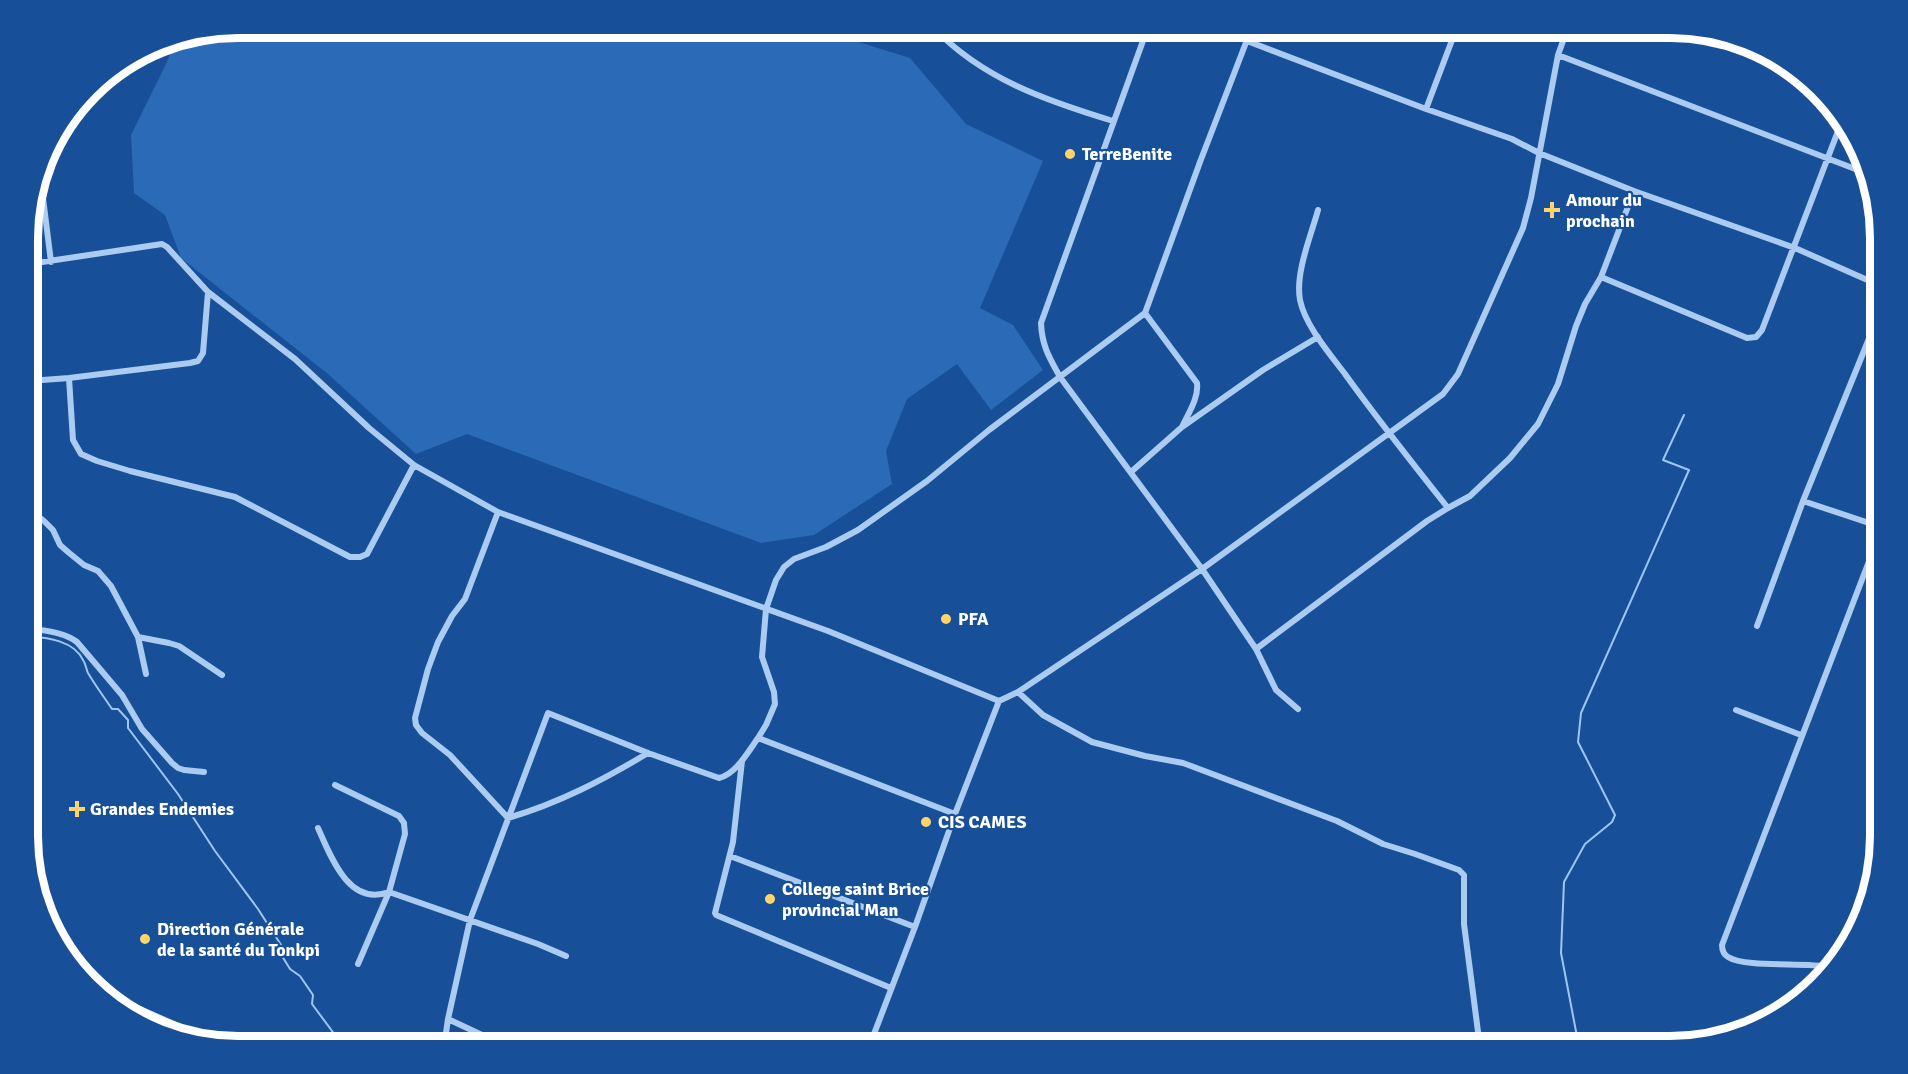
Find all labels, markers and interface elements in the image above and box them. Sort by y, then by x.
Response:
place label: TerreBenite [1082,143,1172,165]
marker: TerreBenite [1063,147,1077,161]
place label: Amour du prochain [1566,189,1642,232]
marker: Amour du prochain [1543,201,1561,219]
place label: PFA [958,608,989,630]
marker: PFA [939,612,953,626]
place label: Grandes Endemies [90,798,234,820]
marker: Grandes Endemies [68,800,86,818]
place label: CIS CAMES [938,811,1026,833]
marker: CIS CAMES [919,815,933,829]
place label: College saint Brice provincial Man [782,878,929,921]
marker: College saint Brice provincial Man [763,892,777,906]
place label: Direction Générale de la santé du Tonkpi [157,918,320,961]
marker: Direction Générale de la santé du Tonkpi [138,932,152,946]

